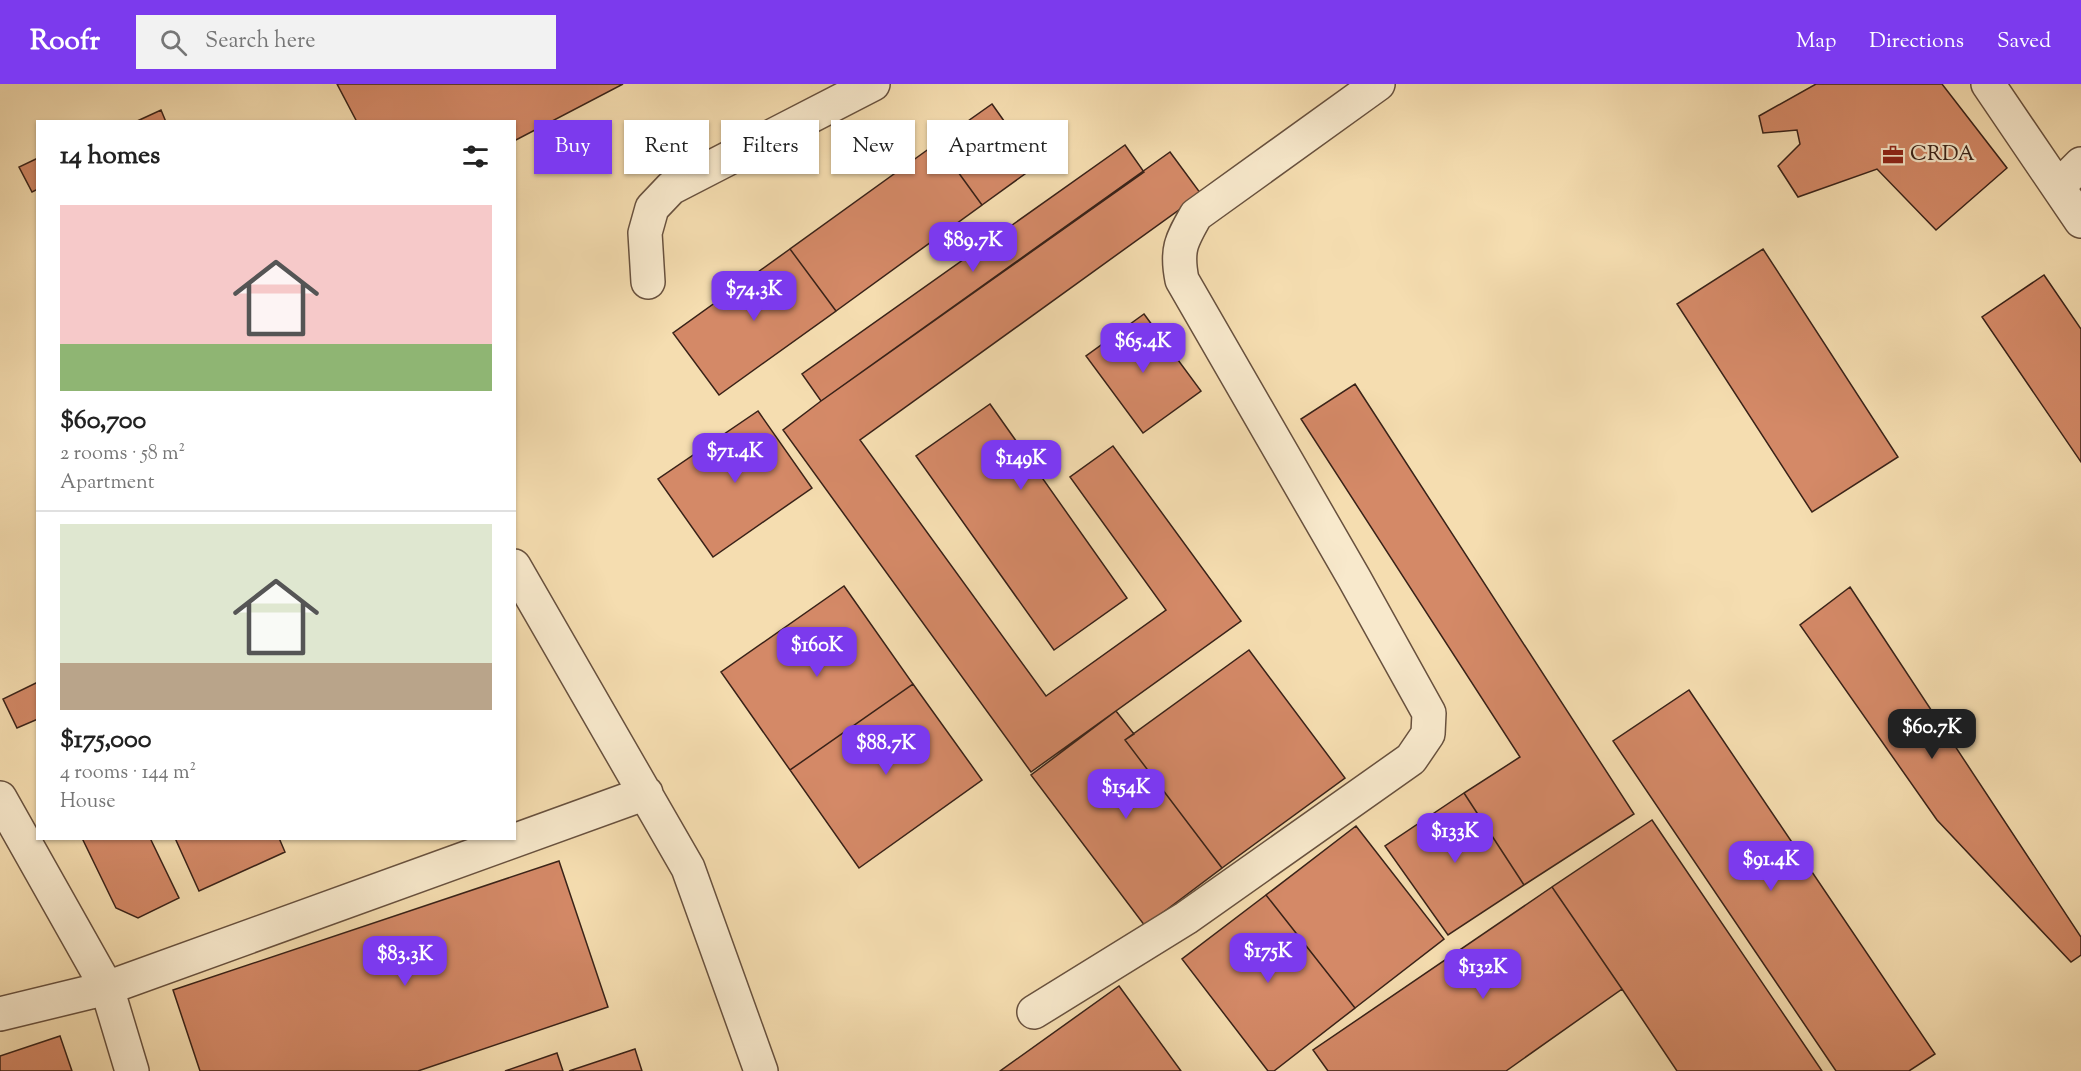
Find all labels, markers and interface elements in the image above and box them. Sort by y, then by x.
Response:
search box [136,15,556,69]
text: Roofr [30,22,100,62]
icon: search [157,26,190,59]
text: Search here [205,26,315,58]
text: Map [1796,27,1836,57]
text: Directions [1869,27,1964,57]
text: Saved [1997,27,2051,57]
chip: Buy [534,120,612,174]
chip: Rent [624,120,709,174]
chip: Filters [721,120,819,174]
chip: New [831,120,915,174]
chip: Apartment [927,120,1068,174]
text: 14 homes [60,138,160,175]
icon: filters [459,140,492,173]
place label: CRDA [1910,140,1975,170]
office icon: CRDA [1881,143,1905,167]
pin: $89.7K [924,222,1022,273]
text: $89.7K [943,227,1003,256]
icon: home [222,244,330,352]
pin: $74.3K [705,271,803,322]
text: $74.3K [726,276,783,305]
pin: $65.4K [1094,323,1192,374]
text: $65.4K [1114,328,1172,357]
text: $60,700 [60,403,146,440]
pin: $71.4K [686,433,784,484]
text: $71.4K [706,438,764,467]
text: 2 rooms · 58 m² [60,440,185,469]
pin: $149K [979,440,1063,491]
text: $149K [995,445,1047,474]
text: Apartment [60,469,155,498]
icon: home [222,563,330,671]
pin: $160K [775,627,859,678]
text: $160K [791,632,843,661]
pin: $60.7K [1883,709,1981,760]
text: $60.7K [1902,714,1962,743]
text: $175,000 [60,722,152,759]
pin: $88.7K [837,725,935,776]
text: $88.7K [856,730,916,759]
text: 4 rooms · 144 m² [60,759,196,788]
pin: $154K [1084,769,1168,820]
text: $154K [1102,774,1150,803]
text: House [60,788,115,817]
pin: $133K [1413,813,1497,864]
text: $133K [1431,818,1479,847]
pin: $91.4K [1722,841,1820,892]
text: $91.4K [1743,846,1799,875]
pin: $175K [1226,933,1310,984]
pin: $83.3K [356,936,454,987]
text: $175K [1244,938,1292,967]
text: $83.3K [377,941,433,970]
pin: $132K [1441,949,1525,1000]
text: $132K [1458,954,1508,983]

